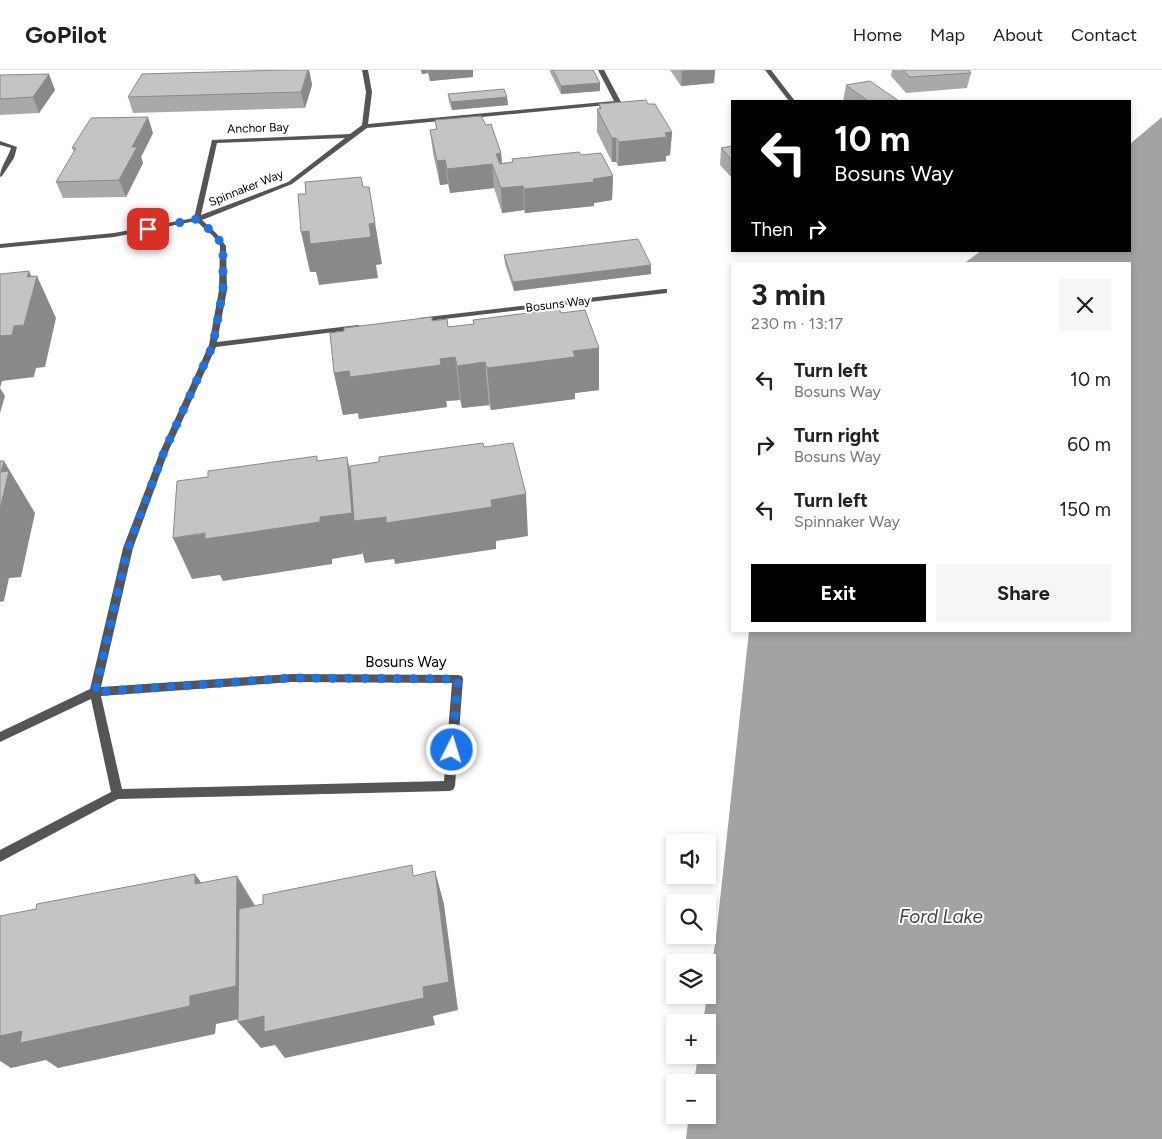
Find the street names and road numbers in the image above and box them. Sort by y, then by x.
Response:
street label: Anchor Bay [227,120,290,136]
street label: Spinnaker Way [207,166,286,209]
street label: Bosuns Way [525,293,592,315]
street label: Bosuns Way [365,653,447,671]

